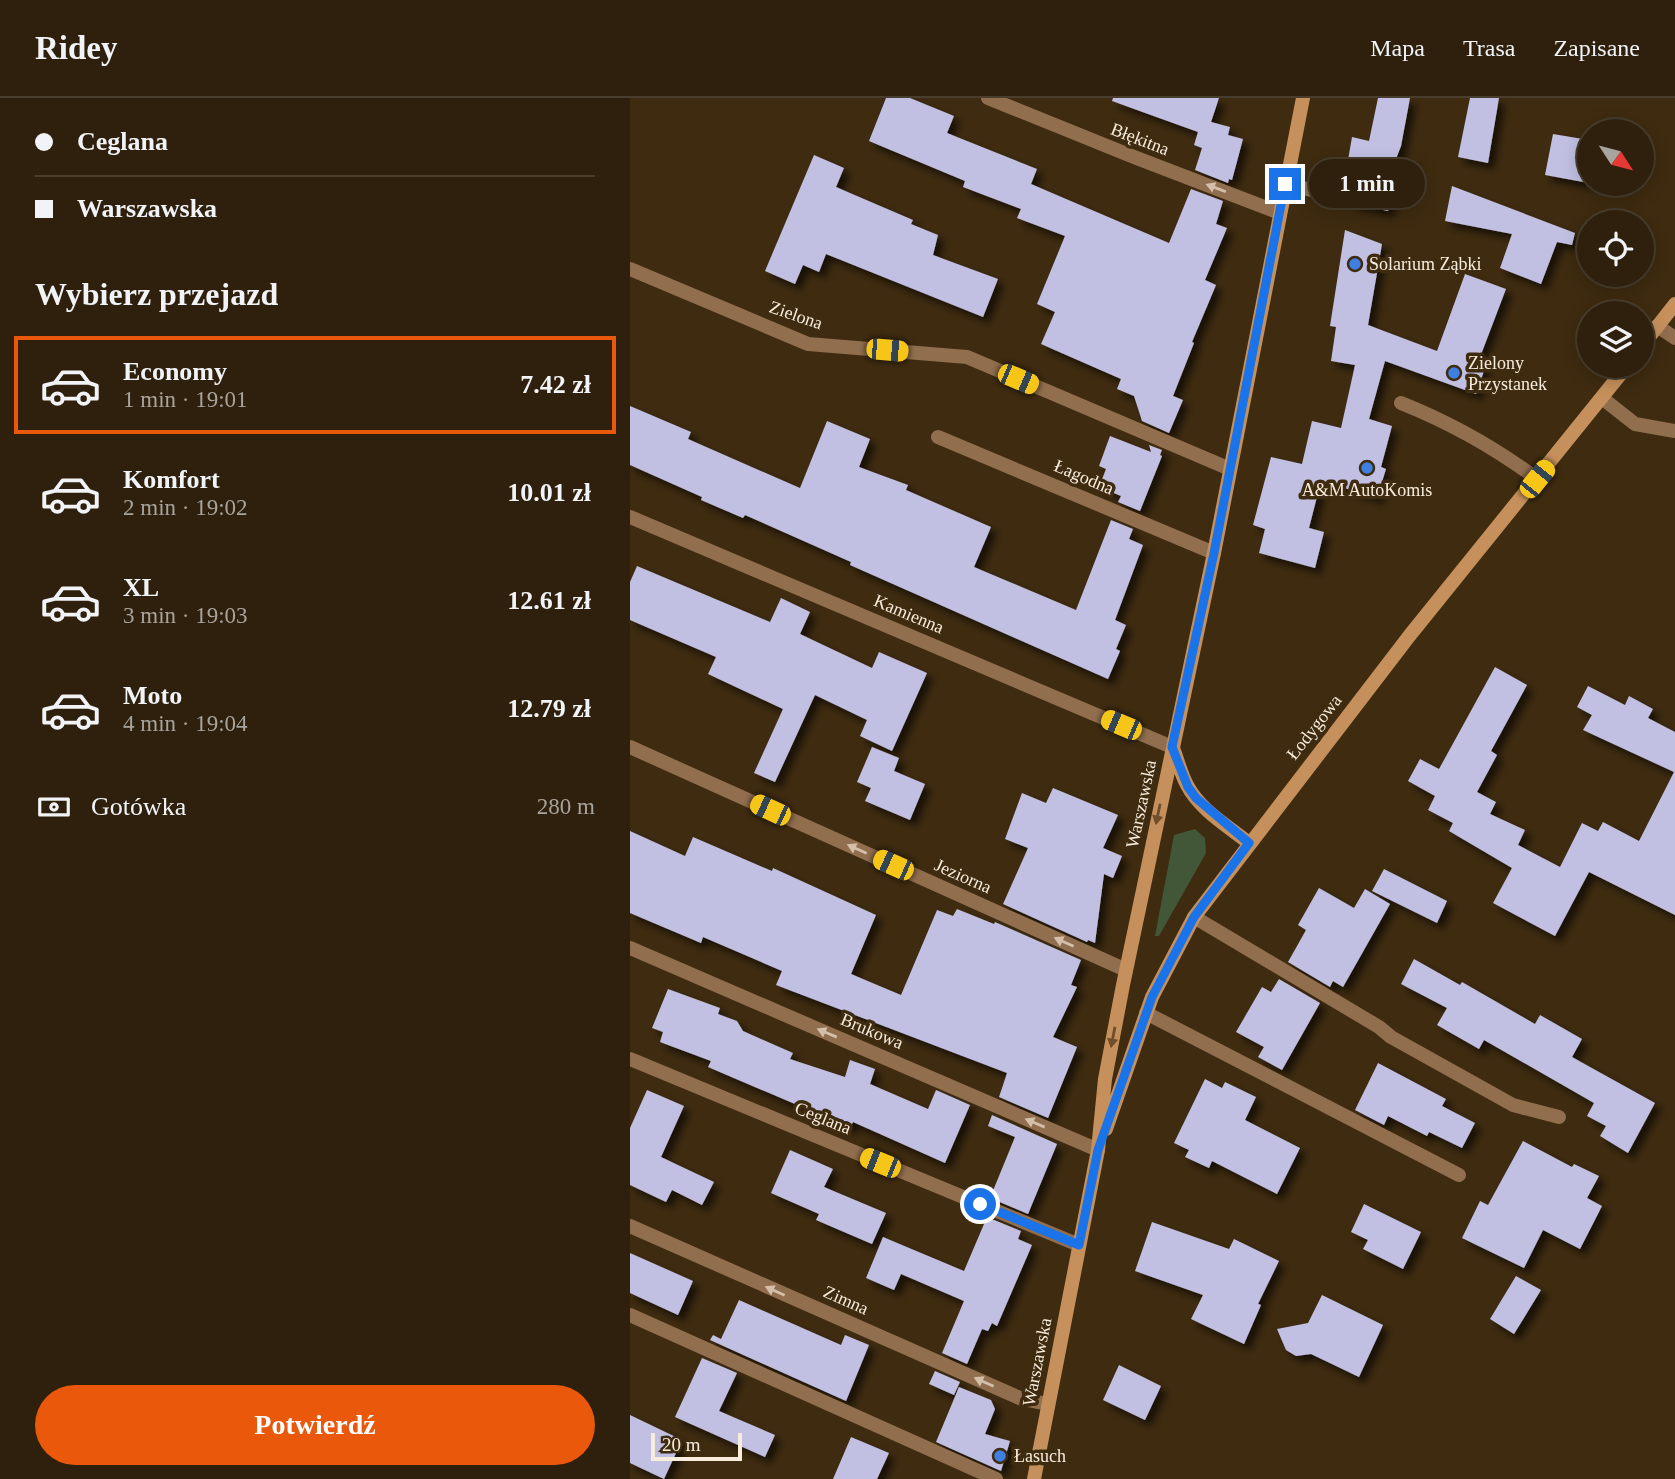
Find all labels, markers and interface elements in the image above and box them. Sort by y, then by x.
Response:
text: Ridey [35,30,118,66]
text: Mapa [1370,35,1425,61]
text: Trasa [1463,35,1515,61]
text: Zapisane [1553,35,1640,61]
street label: Błękitna [1108,119,1172,159]
north arrow [1577,119,1654,196]
map controls [1577,119,1654,378]
text: Ceglana [77,127,168,156]
callout: 1 min [1310,160,1425,208]
route end [1269,168,1301,200]
text: 1 min [1339,171,1395,196]
one-way arrow [1205,183,1226,194]
text: Warszawska [77,194,217,223]
button: locate [1577,210,1654,287]
place label: Solarium Ząbki [1369,254,1481,274]
marker: Solarium Ząbki [1347,256,1363,272]
text: Wybierz przejazd [35,276,278,312]
street label: Zielona [767,297,825,333]
button: layers [1577,301,1654,378]
car [866,338,909,362]
place label: Zielony Przystanek [1468,353,1547,394]
icon: car [39,354,102,417]
text: Economy [123,357,227,386]
car [995,361,1042,397]
marker: Zielony Przystanek [1446,365,1462,381]
text: 7.42 zł [520,370,591,399]
text: 1 min · 19:01 [123,387,248,412]
street label: Łagodna [1051,455,1117,499]
car [1516,456,1559,502]
marker: A&M AutoKomis [1359,460,1375,476]
icon: car [39,462,102,525]
text: Komfort [123,465,220,494]
text: 10.01 zł [507,478,591,507]
place label: A&M AutoKomis [1302,480,1432,500]
text: 2 min · 19:02 [123,495,248,520]
icon: car [39,570,102,633]
text: XL [123,573,159,602]
text: 12.61 zł [507,586,591,615]
street label: Kamienna [871,590,947,638]
text: 3 min · 19:03 [123,603,248,628]
icon: car [39,678,102,741]
text: Moto [123,681,182,710]
street label: Łodygowa [1282,691,1346,763]
text: 12.79 zł [507,694,591,723]
car [1098,707,1145,743]
text: 4 min · 19:04 [123,711,248,736]
street label: Warszawska [1122,758,1160,850]
icon: cash [35,788,73,826]
text: Gotówka [91,792,186,821]
car [747,792,794,828]
text: 280 m [537,794,595,819]
one-way arrow [1153,803,1164,825]
one-way arrow [846,843,867,854]
car [870,847,917,883]
street label: Jeziorna [932,855,994,897]
one-way arrow [1054,936,1074,948]
street label: Brukowa [838,1009,906,1053]
one-way arrow [1107,1026,1118,1048]
one-way arrow [816,1027,837,1038]
street label: Ceglana [792,1098,854,1138]
one-way arrow [1025,1117,1046,1128]
car [857,1145,904,1181]
route start [964,1188,996,1220]
street label: Zimna [820,1281,872,1319]
one-way arrow [765,1285,785,1297]
street label: Warszawska [1019,1316,1055,1408]
one-way arrow [973,1376,994,1387]
button: Potwierdź [35,1385,595,1465]
scale bar [651,1430,742,1462]
text: 20 m [662,1434,701,1455]
place label: Łasuch [1014,1446,1066,1466]
marker: Łasuch [992,1448,1008,1464]

